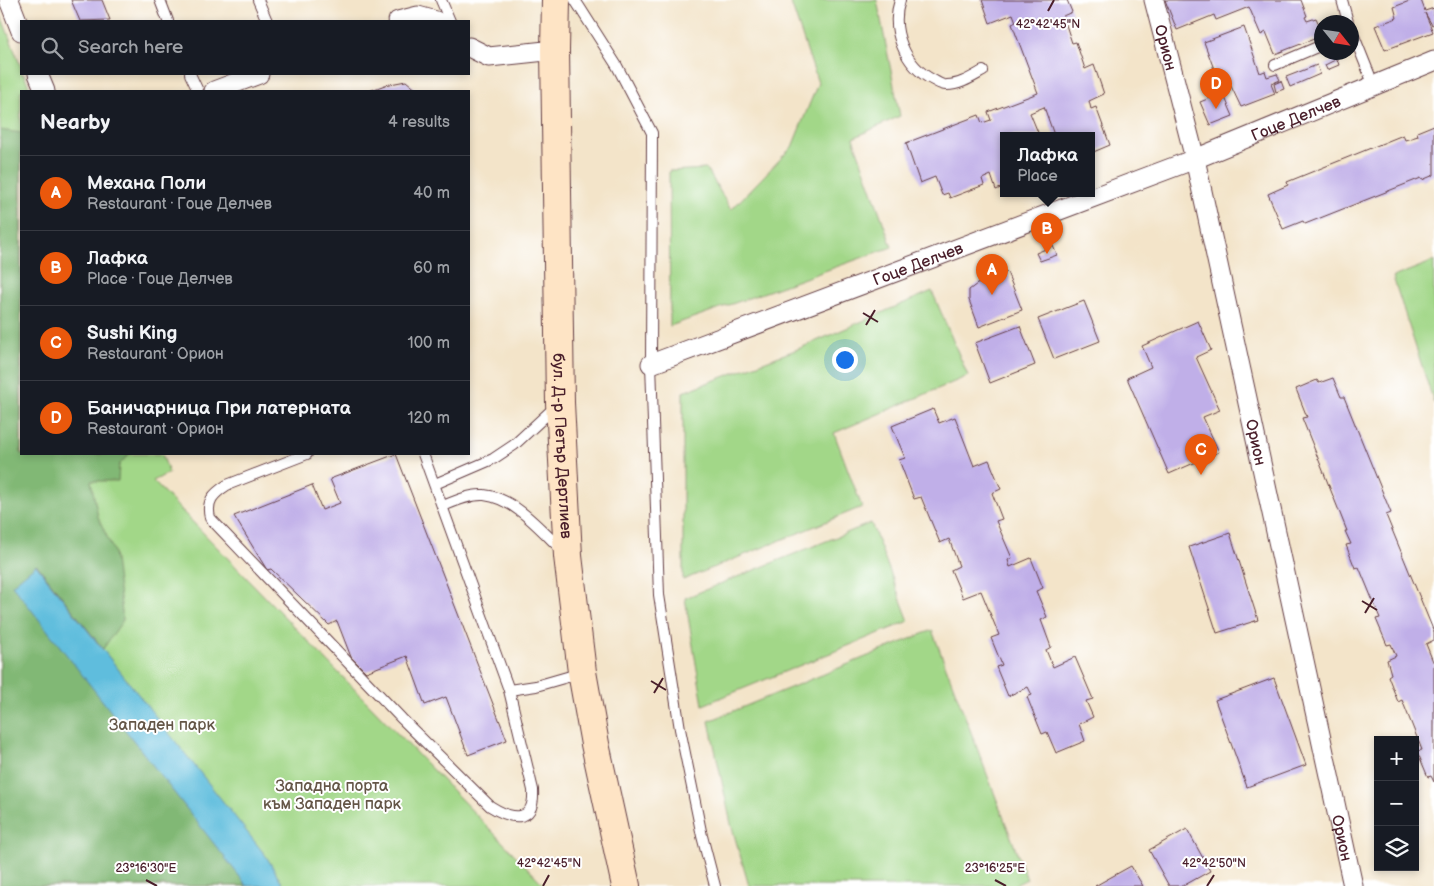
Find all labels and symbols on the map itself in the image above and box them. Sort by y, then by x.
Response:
north arrow [1314,15,1359,60]
text: 42°42'45"N [1016,17,1080,32]
street label: Орион [1150,23,1180,73]
pin: D [1200,68,1232,109]
street label: Гоце Делчев [1249,92,1344,146]
pin: B [1031,213,1063,254]
street label: Гоце Делчев [871,239,967,291]
pin: A [976,254,1008,295]
your location [832,347,858,373]
street label: бул. Д-р Петър Дертлиев [548,353,575,540]
street label: Орион [1241,418,1269,467]
pin: C [1185,434,1217,475]
park label: Западен парк [109,716,215,735]
park label: Западна порта към Западен парк [263,777,402,814]
street label: Орион [1327,813,1355,863]
text: 42°42'45"N [517,856,581,871]
text: 42°42'50"N [1182,856,1246,871]
text: 23°16'30"E [116,861,177,876]
text: 23°16'25"E [965,861,1025,876]

